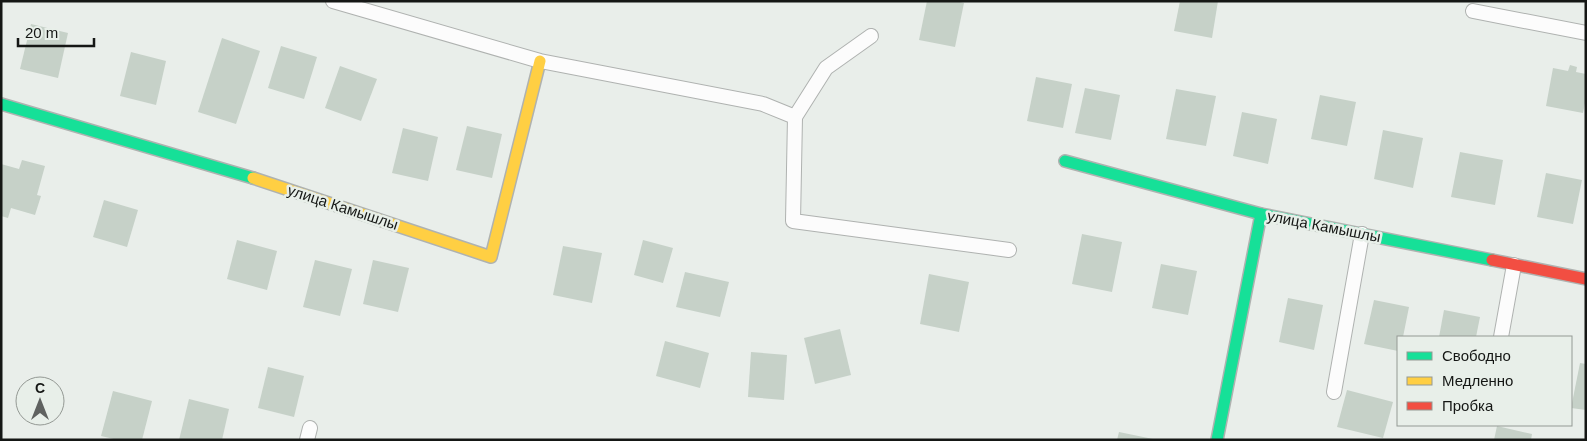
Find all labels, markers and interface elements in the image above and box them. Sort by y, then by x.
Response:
scale bar [18,15,94,47]
text: 20 m [25,24,58,41]
street label: улица Камышлы [286,181,400,233]
street label: улица Камышлы [1266,207,1382,245]
legend [1397,336,1572,426]
text: Свободно [1442,347,1511,364]
text: Медленно [1442,372,1513,389]
north arrow [15,376,65,426]
text: С [35,380,45,396]
text: Пробка [1442,397,1494,414]

